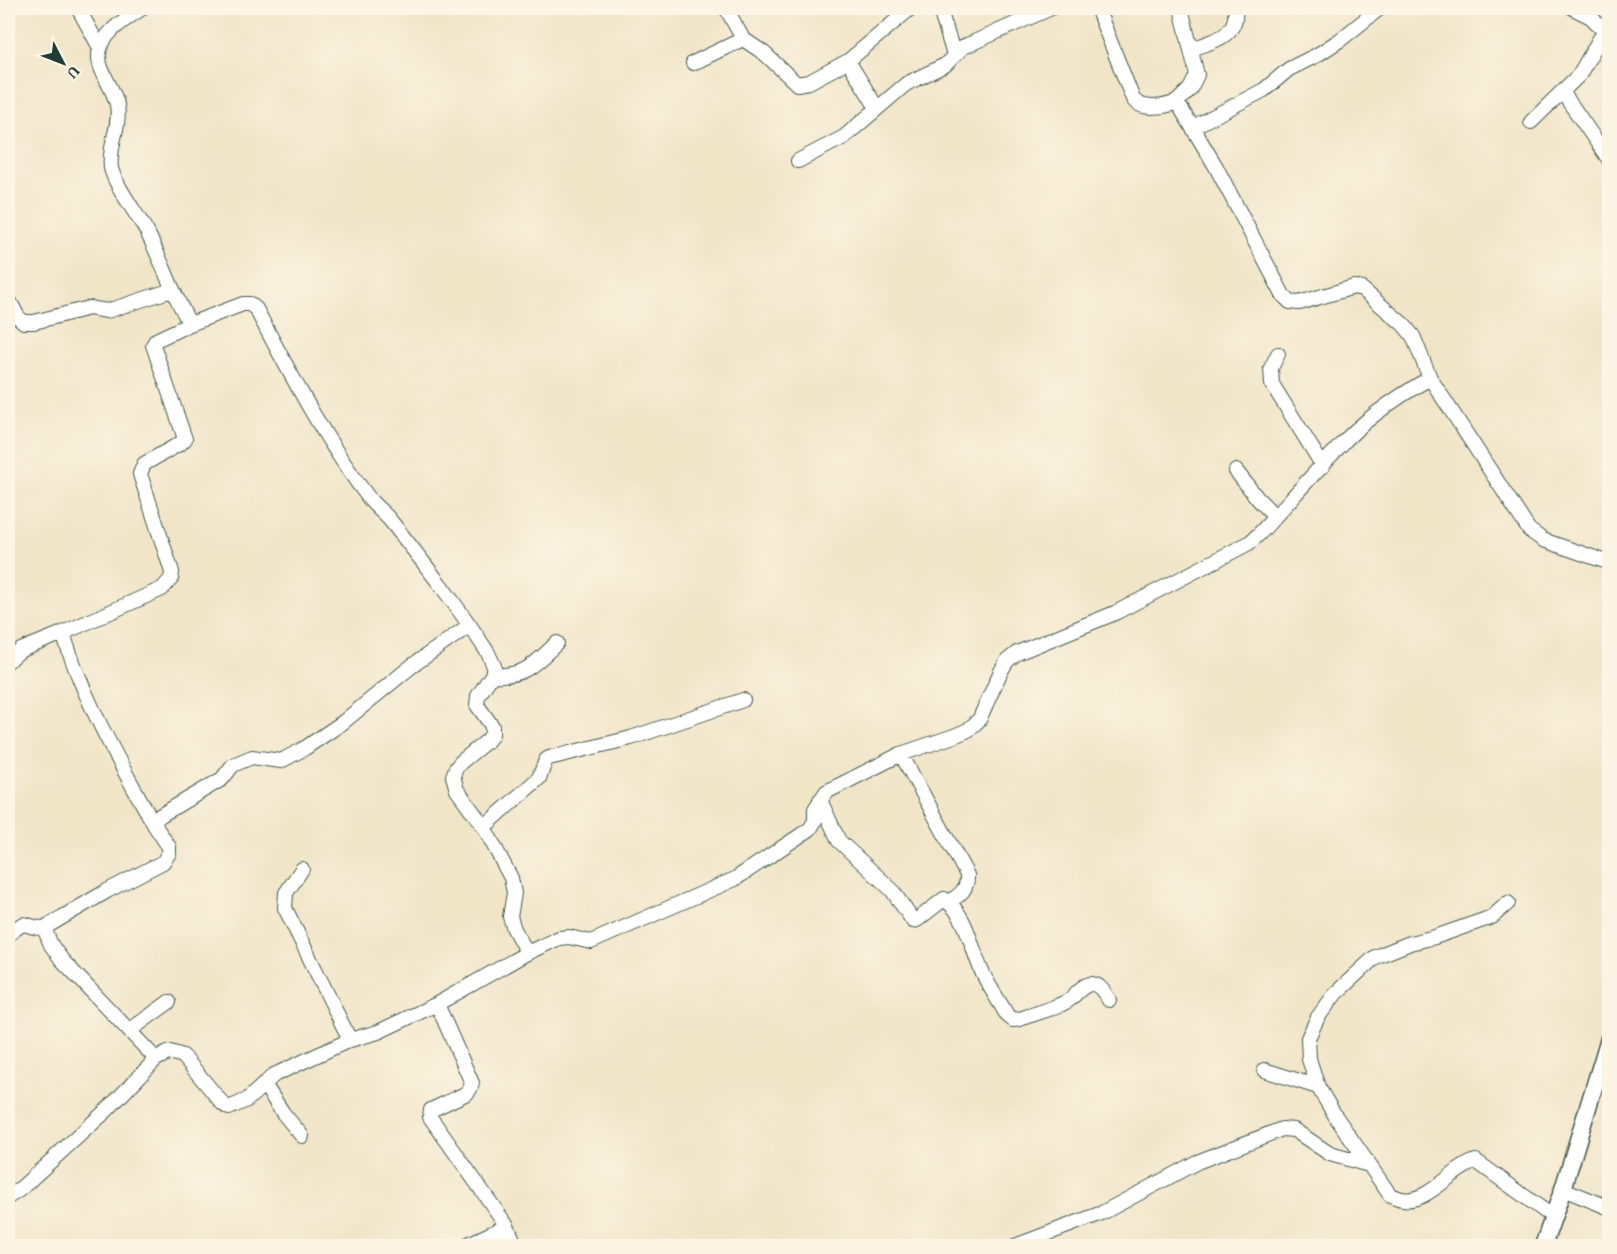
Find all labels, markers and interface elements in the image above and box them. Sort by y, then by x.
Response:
north arrow [33,33,93,93]
text: U [61,61,87,85]

